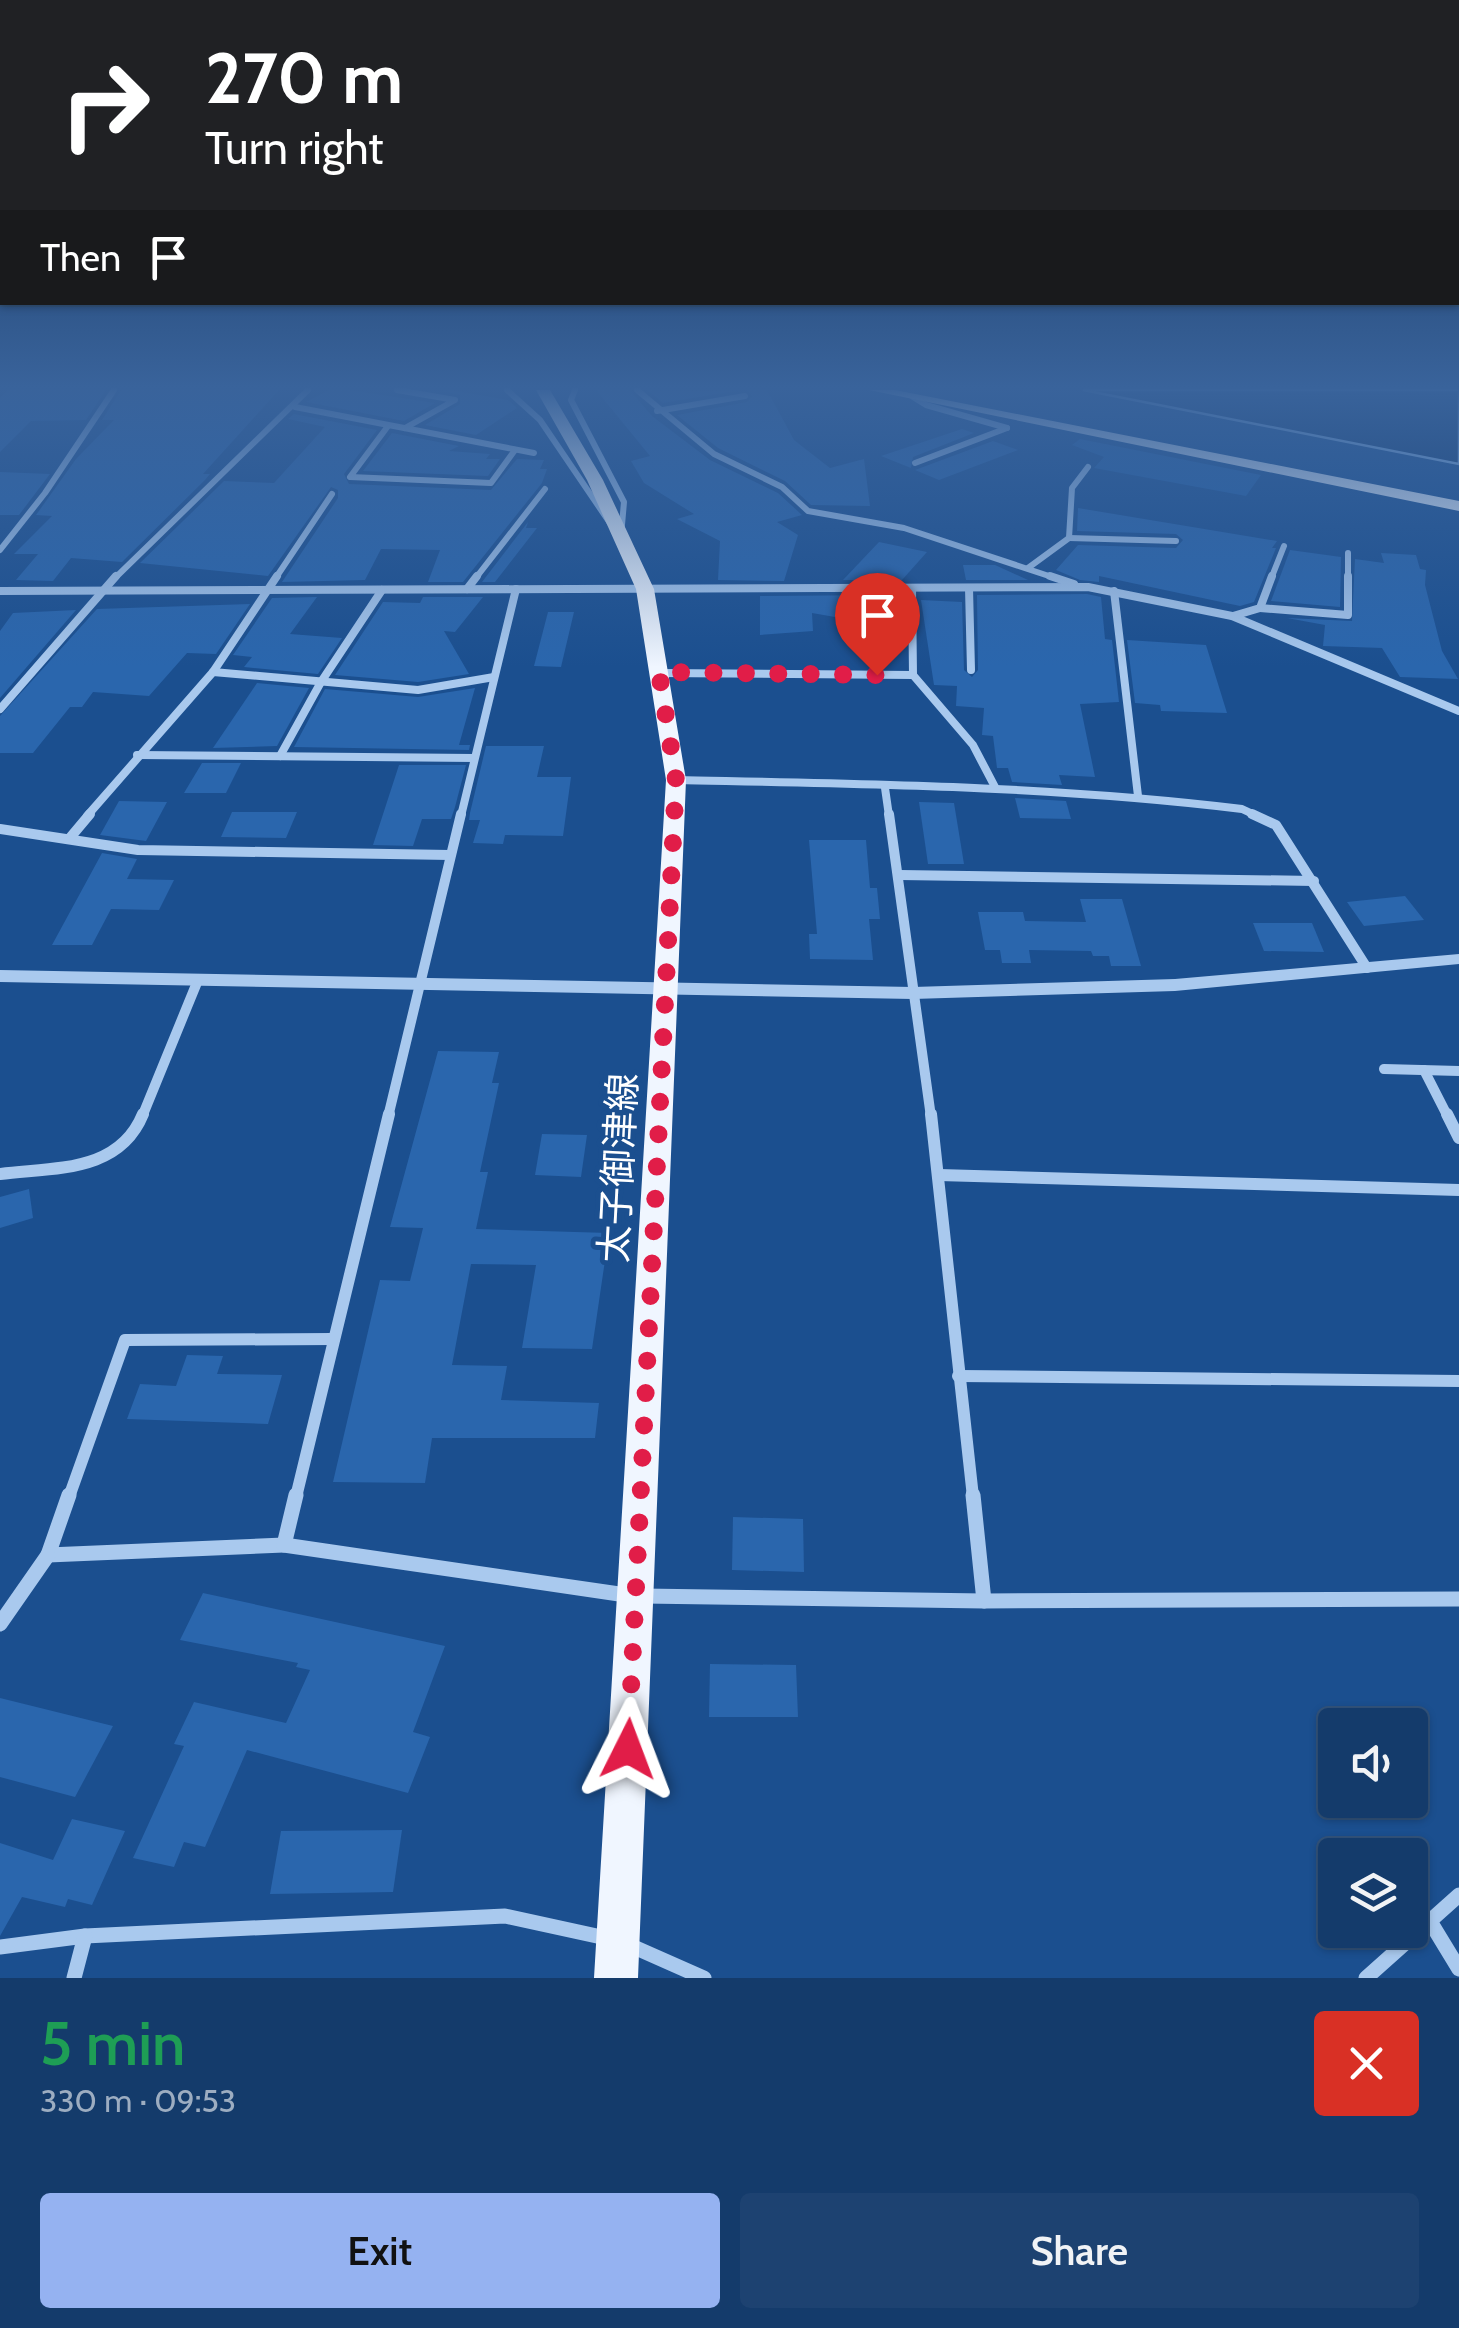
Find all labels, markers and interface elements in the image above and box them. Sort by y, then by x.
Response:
text: 270 m [205,35,403,121]
icon: right [40,40,170,170]
text: Turn right [205,121,384,175]
icon: arrive [141,230,196,285]
text: Then [40,234,121,281]
pin [835,573,920,676]
icon: arrive [850,588,905,643]
street label: 太子御津線 [590,1072,646,1264]
position arrow [576,1697,680,1801]
map controls [1318,1708,1428,1948]
button: sound [1318,1708,1428,1818]
button: layers [1318,1838,1428,1948]
text: 5 min [40,2007,185,2080]
button: close [1314,2011,1419,2116]
text: 330 m · 09:53 [40,2081,236,2120]
button: Exit [40,2193,720,2308]
button: Share [740,2193,1419,2308]

